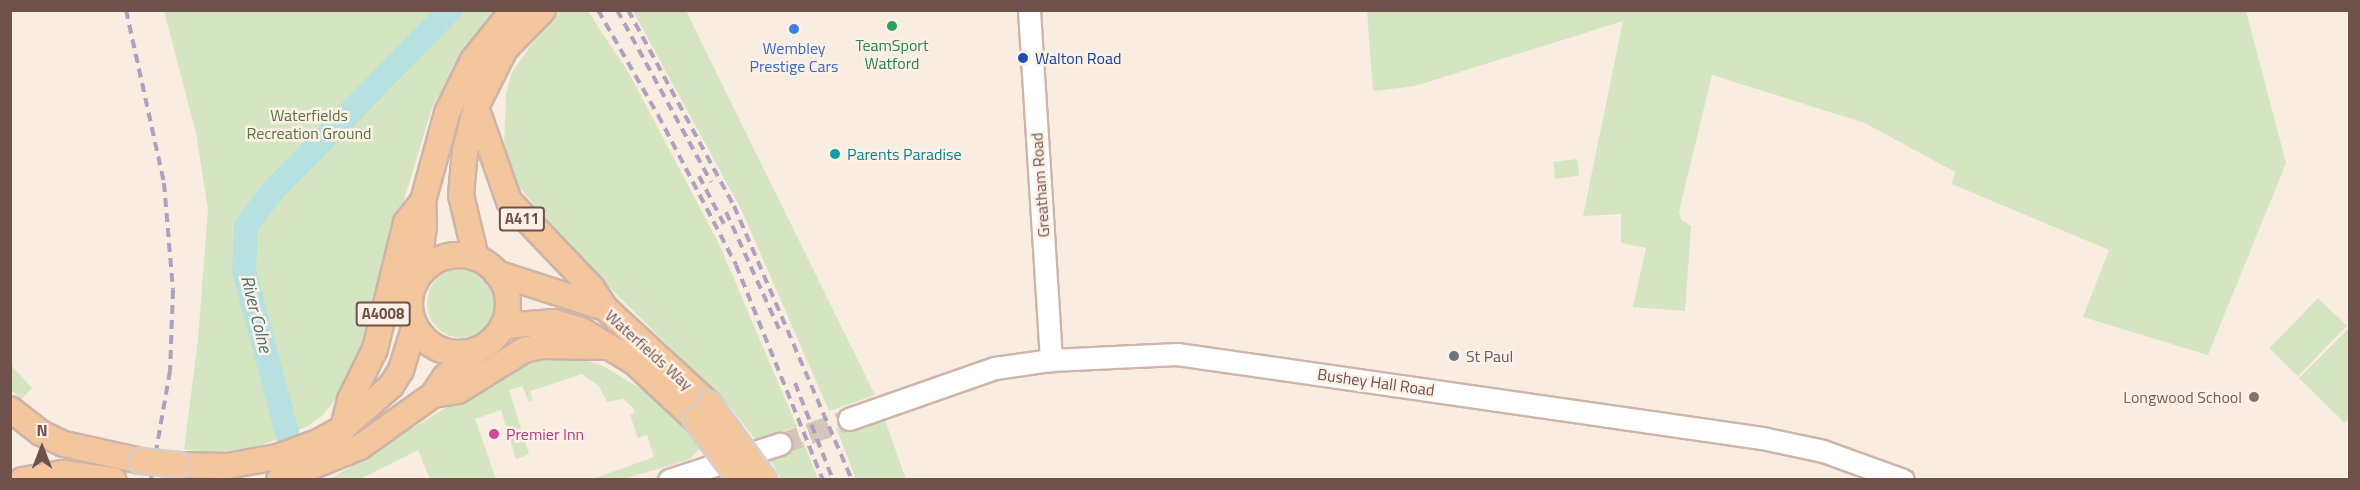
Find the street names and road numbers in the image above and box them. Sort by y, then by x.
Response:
street label: Greatham Road [1027,132,1053,238]
road number: A411 [498,207,546,231]
road number: A4008 [354,302,412,326]
street label: Waterfields Way [601,306,697,394]
street label: Bushey Hall Road [1316,364,1436,400]

